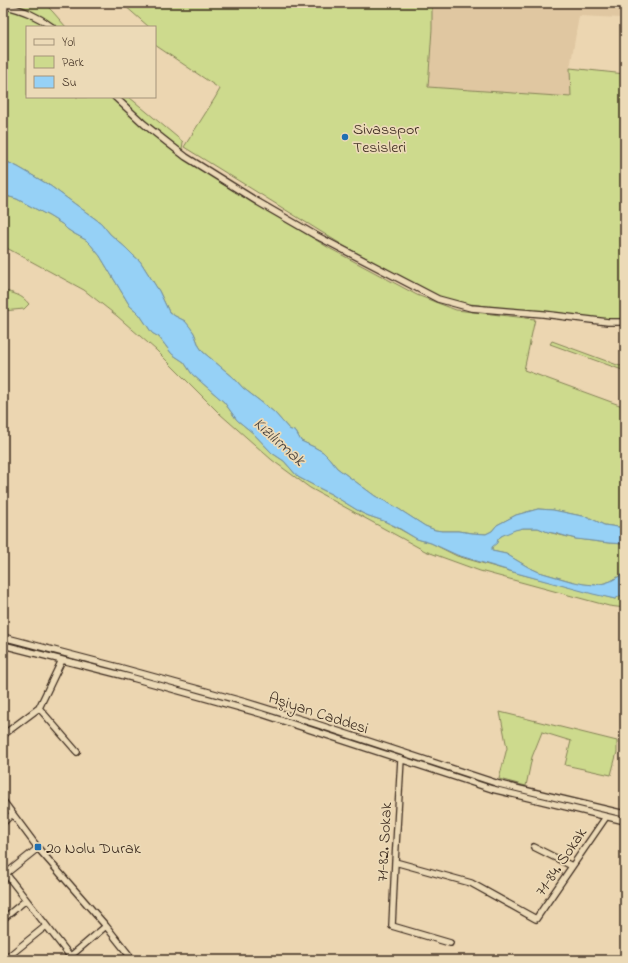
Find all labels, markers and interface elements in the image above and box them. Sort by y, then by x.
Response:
legend [26,26,156,98]
text: Yol [62,34,75,52]
text: Park [62,54,84,72]
text: Su [62,74,77,92]
place label: Sivasspor Tesisleri [353,118,419,160]
marker: Sivasspor Tesisleri [340,132,350,142]
water label: Kızılırmak [247,412,312,473]
street label: Aşiyan Caddesi [265,686,372,741]
street label: 71-82. Sokak [371,801,399,883]
street label: 71-84. Sokak [530,822,594,901]
place label: 20 Nolu Durak [46,837,142,861]
marker: 20 Nolu Durak [33,842,43,852]

